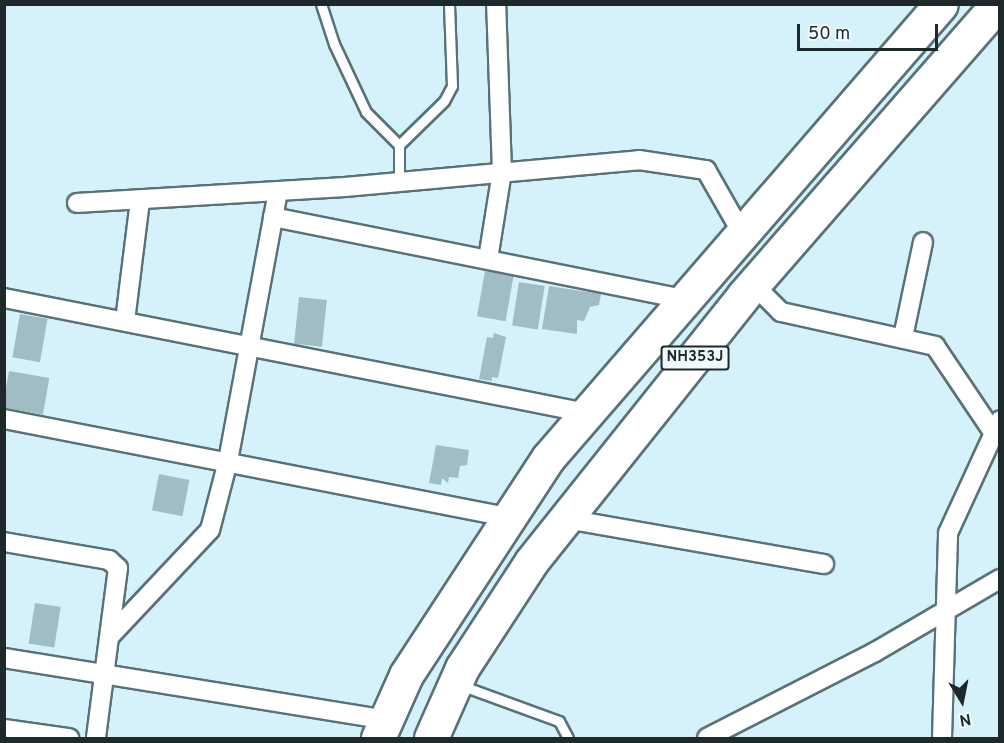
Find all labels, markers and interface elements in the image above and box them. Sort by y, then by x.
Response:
scale bar [800,12,941,50]
text: 50 m [808,23,850,46]
road number: NH353J [660,346,730,370]
north arrow [932,671,992,731]
text: N [958,708,973,730]

